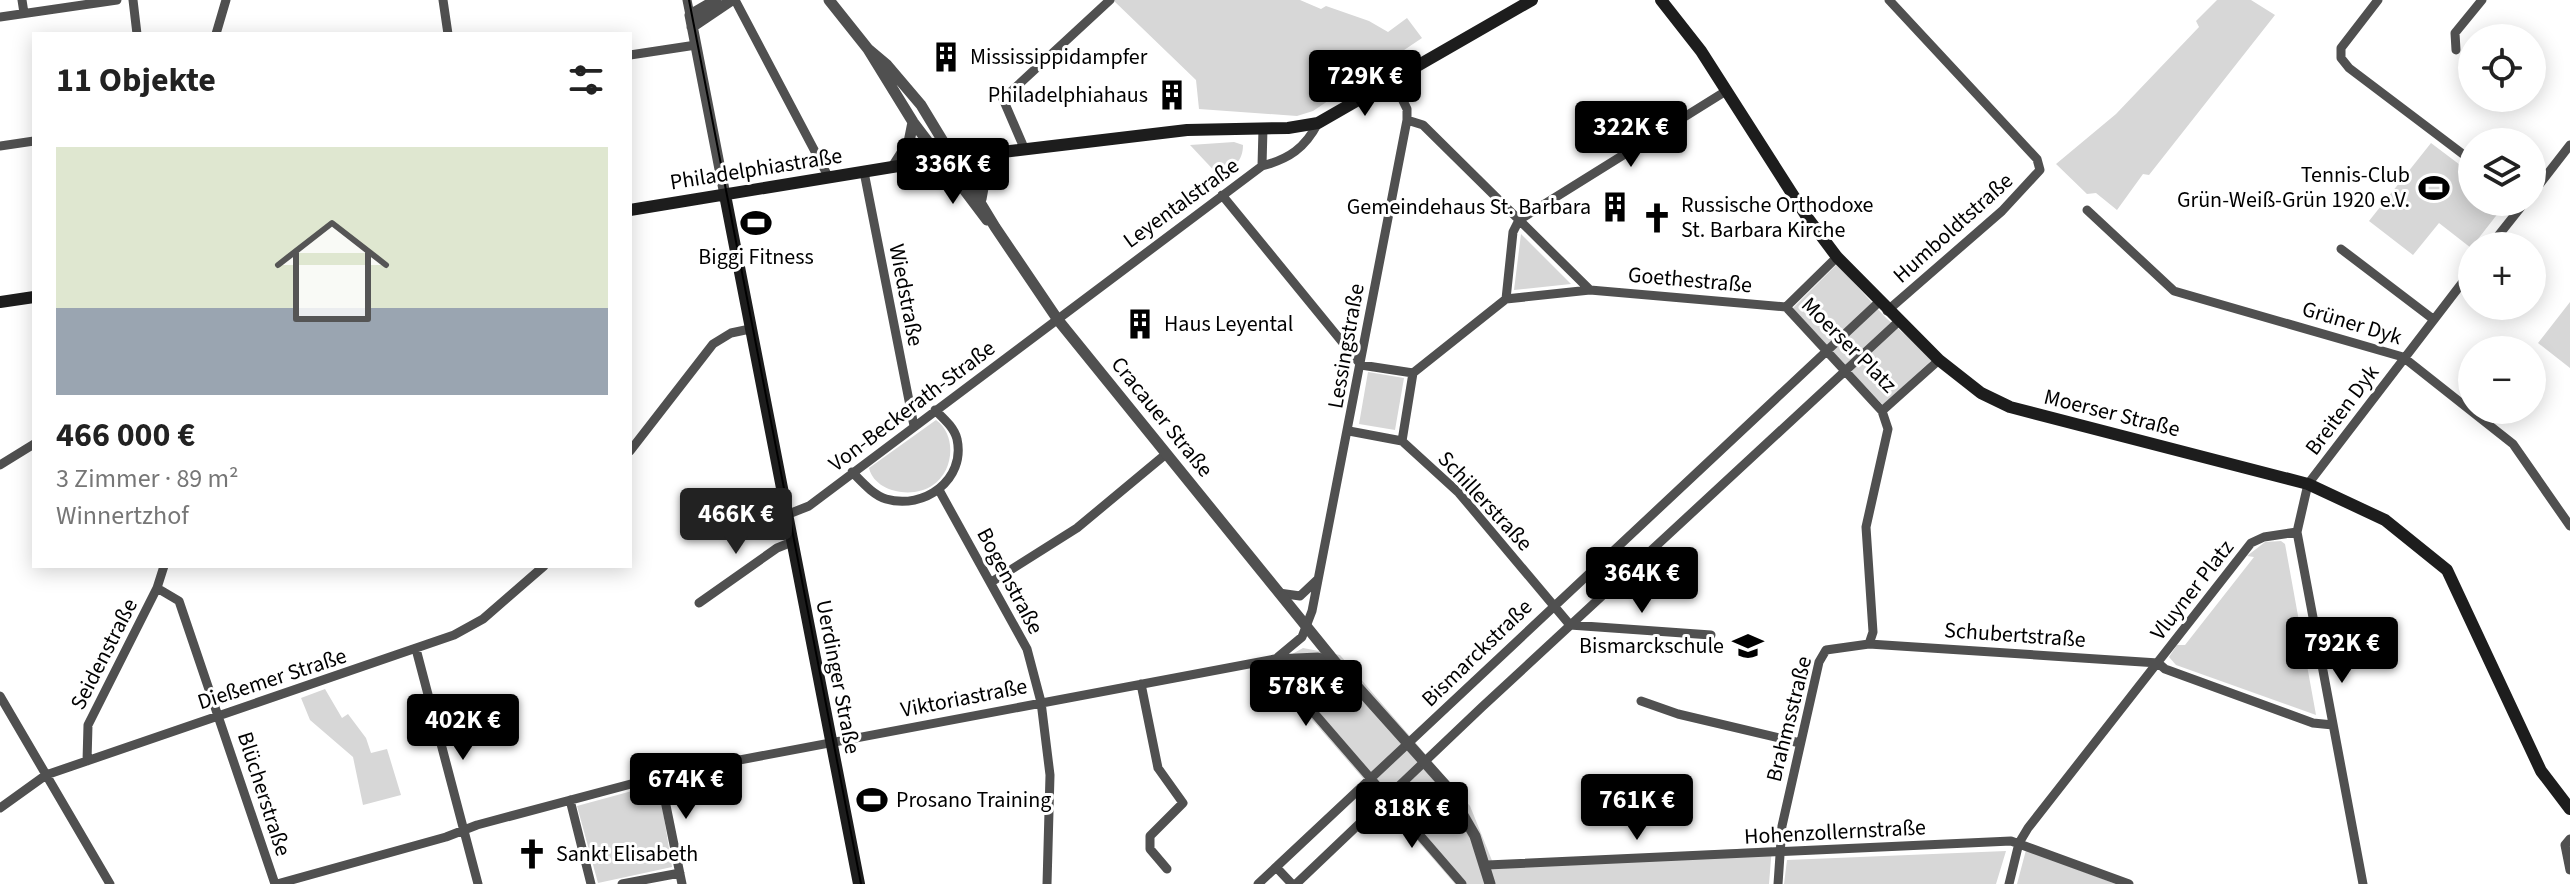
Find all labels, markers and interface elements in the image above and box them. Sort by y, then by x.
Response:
map controls [2458,24,2546,424]
button: locate [2458,24,2546,112]
building icon: Mississippidampfer [929,40,963,74]
place label: Mississippidampfer [970,41,1148,73]
pin: 729K € [1300,50,1430,118]
text: 11 Objekte [56,56,216,105]
text: 729K € [1327,57,1403,94]
icon: filters [564,58,608,102]
building icon: Philadelphiahaus [1155,78,1189,112]
place label: Philadelphiahaus [988,79,1148,111]
pin: 322K € [1566,101,1696,169]
text: 322K € [1593,108,1669,145]
button: layers [2458,128,2546,216]
pin: 336K € [888,138,1018,206]
street label: Philadelphiastraße [668,140,844,198]
text: 336K € [915,145,991,182]
street label: Leyentalstraße [1116,150,1246,256]
place label: Tennis-Club Grün-Weiß-Grün 1920 e.V. [2177,159,2410,216]
street label: Humboldtstraße [1886,165,2020,291]
sports icon: Tennis-Club Grün-Weiß-Grün 1920 e.V. [2417,171,2451,205]
place label: Russische Orthodoxe St. Barbara Kirche [1681,189,1874,246]
building icon: Gemeindehaus St. Barbara [1598,190,1632,224]
place label: Gemeindehaus St. Barbara [1347,191,1591,223]
icon: home [260,199,404,343]
church icon: Russische Orthodoxe St. Barbara Kirche [1640,201,1674,235]
sports icon: Biggi Fitness [739,206,773,240]
button: + [2458,232,2546,320]
place label: Biggi Fitness [698,241,814,273]
street label: Wiedstraße [880,241,932,349]
street label: Goethestraße [1627,259,1753,301]
street label: Lessingstraße [1319,281,1373,411]
street label: Moerser Platz [1794,290,1904,400]
street label: Grüner Dyk [2298,293,2406,353]
building icon: Haus Leyental [1123,307,1157,341]
place label: Haus Leyental [1164,308,1293,340]
street label: Von-Beckerath-Straße [822,333,1002,479]
button: − [2458,336,2546,424]
street label: Cracauer Straße [1103,350,1221,484]
street label: Breiten Dyk [2297,358,2387,462]
street label: Moerser Straße [2041,381,2183,445]
text: 466 000 € [56,411,195,460]
street label: Schillerstraße [1430,444,1540,558]
text: 3 Zimmer · 89 m² [56,460,239,497]
pin: 466K € [671,488,801,556]
text: 466K € [698,495,774,532]
text: Winnertzhof [56,497,189,534]
street label: Bogenstraße [969,522,1052,640]
street label: Vluyner Platz [2143,533,2241,647]
pin: 364K € [1577,547,1707,615]
text: 364K € [1604,554,1680,591]
street label: Bismarckstraße [1414,592,1540,714]
street label: Seidenstraße [62,593,146,715]
street label: Uerdinger Straße [807,597,869,757]
street label: Schubertstraße [1943,614,2087,656]
pin: 792K € [2277,617,2407,685]
text: 792K € [2304,624,2380,661]
school or university icon: Bismarckschule [1731,629,1765,663]
place label: Bismarckschule [1579,630,1724,662]
street label: Dießemer Straße [193,640,351,718]
street label: Brahmsstraße [1758,653,1820,785]
pin: 578K € [1241,660,1371,728]
text: 578K € [1268,667,1344,704]
street label: Viktoriastraße [898,670,1030,726]
pin: 402K € [398,694,528,762]
text: 402K € [425,701,501,738]
street label: Blücherstraße [229,728,299,860]
pin: 674K € [621,753,751,821]
text: 674K € [648,760,724,797]
pin: 761K € [1572,774,1702,842]
text: 761K € [1599,781,1675,818]
pin: 818K € [1347,782,1477,850]
sports icon: Prosano Training [855,783,889,817]
place label: Prosano Training [896,784,1051,816]
text: 818K € [1374,789,1450,826]
street label: Hohenzollernstraße [1743,811,1927,853]
church icon: Sankt Elisabeth [515,837,549,871]
place label: Sankt Elisabeth [556,838,698,870]

